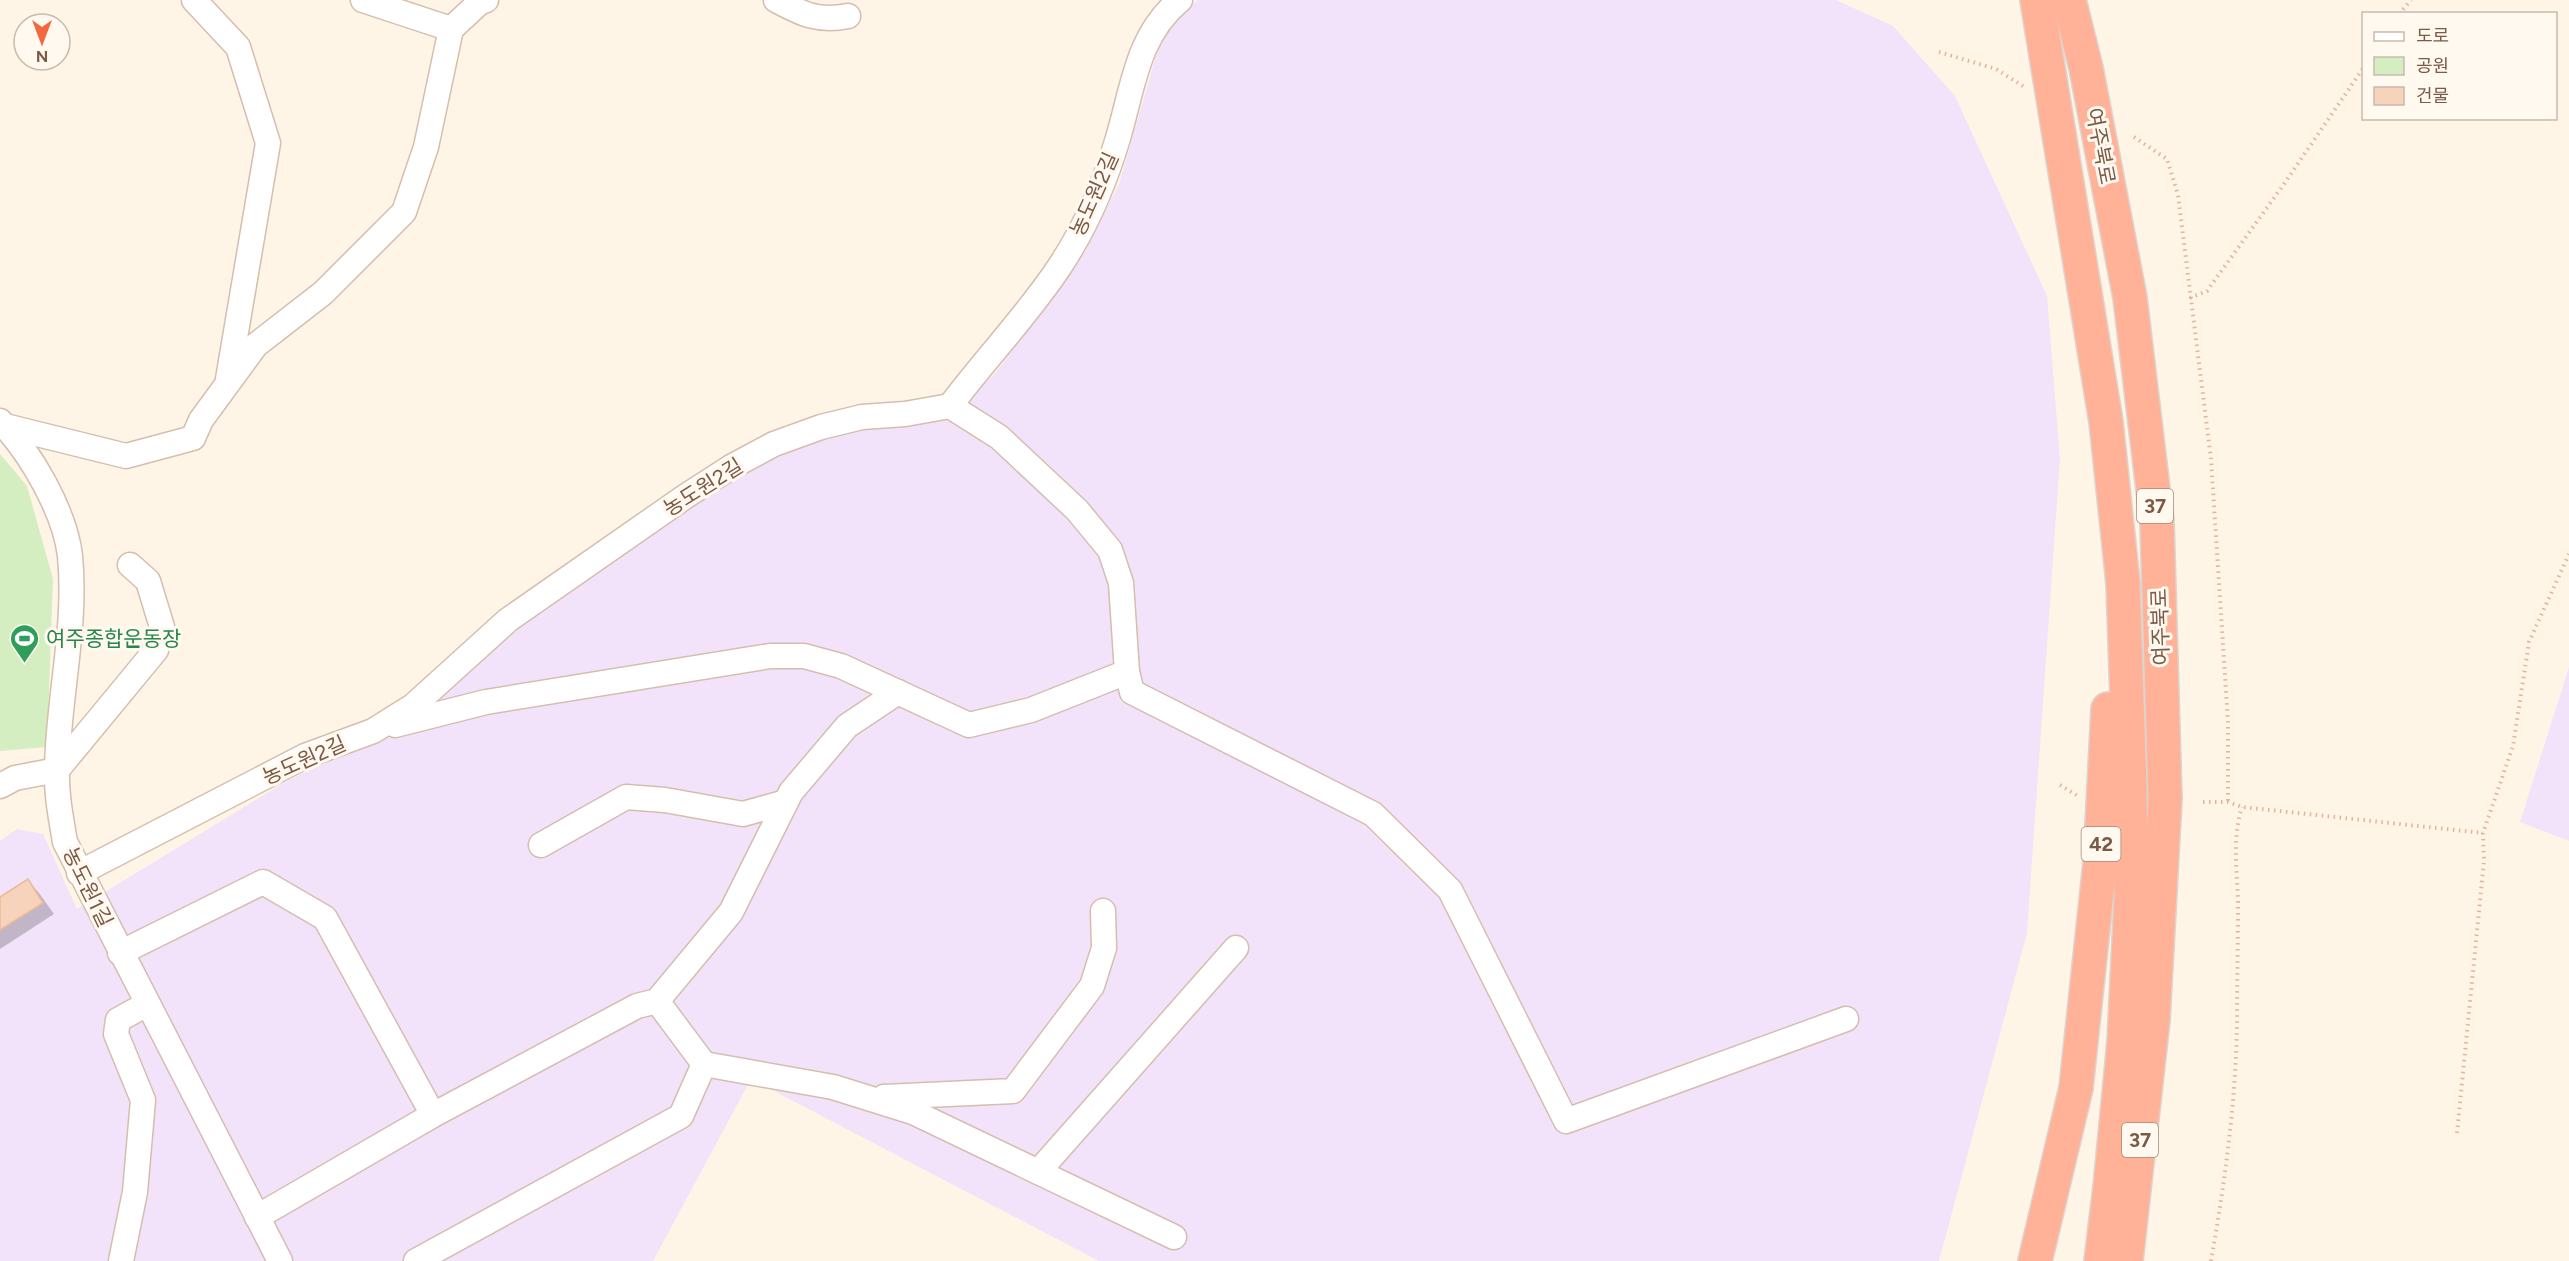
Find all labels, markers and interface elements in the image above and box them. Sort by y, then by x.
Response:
north arrow [12,12,72,72]
legend [2362,12,2557,120]
text: 도로 [2416,25,2449,47]
text: N [36,47,48,66]
text: 공원 [2416,55,2449,77]
text: 건물 [2416,85,2449,107]
street label: 여주북로 [2081,106,2121,186]
street label: 농도원2길 [1064,148,1124,240]
street label: 농도원2길 [659,453,747,521]
road number: 37 [2137,489,2173,523]
street label: 여주북로 [2146,588,2174,666]
sports icon: 여주종합운동장 [9,622,41,664]
place label: 여주종합운동장 [46,626,181,651]
street label: 농도원2길 [258,730,350,790]
road number: 42 [2082,827,2120,861]
street label: 농도원1길 [58,843,118,931]
road number: 37 [2122,1123,2158,1157]

